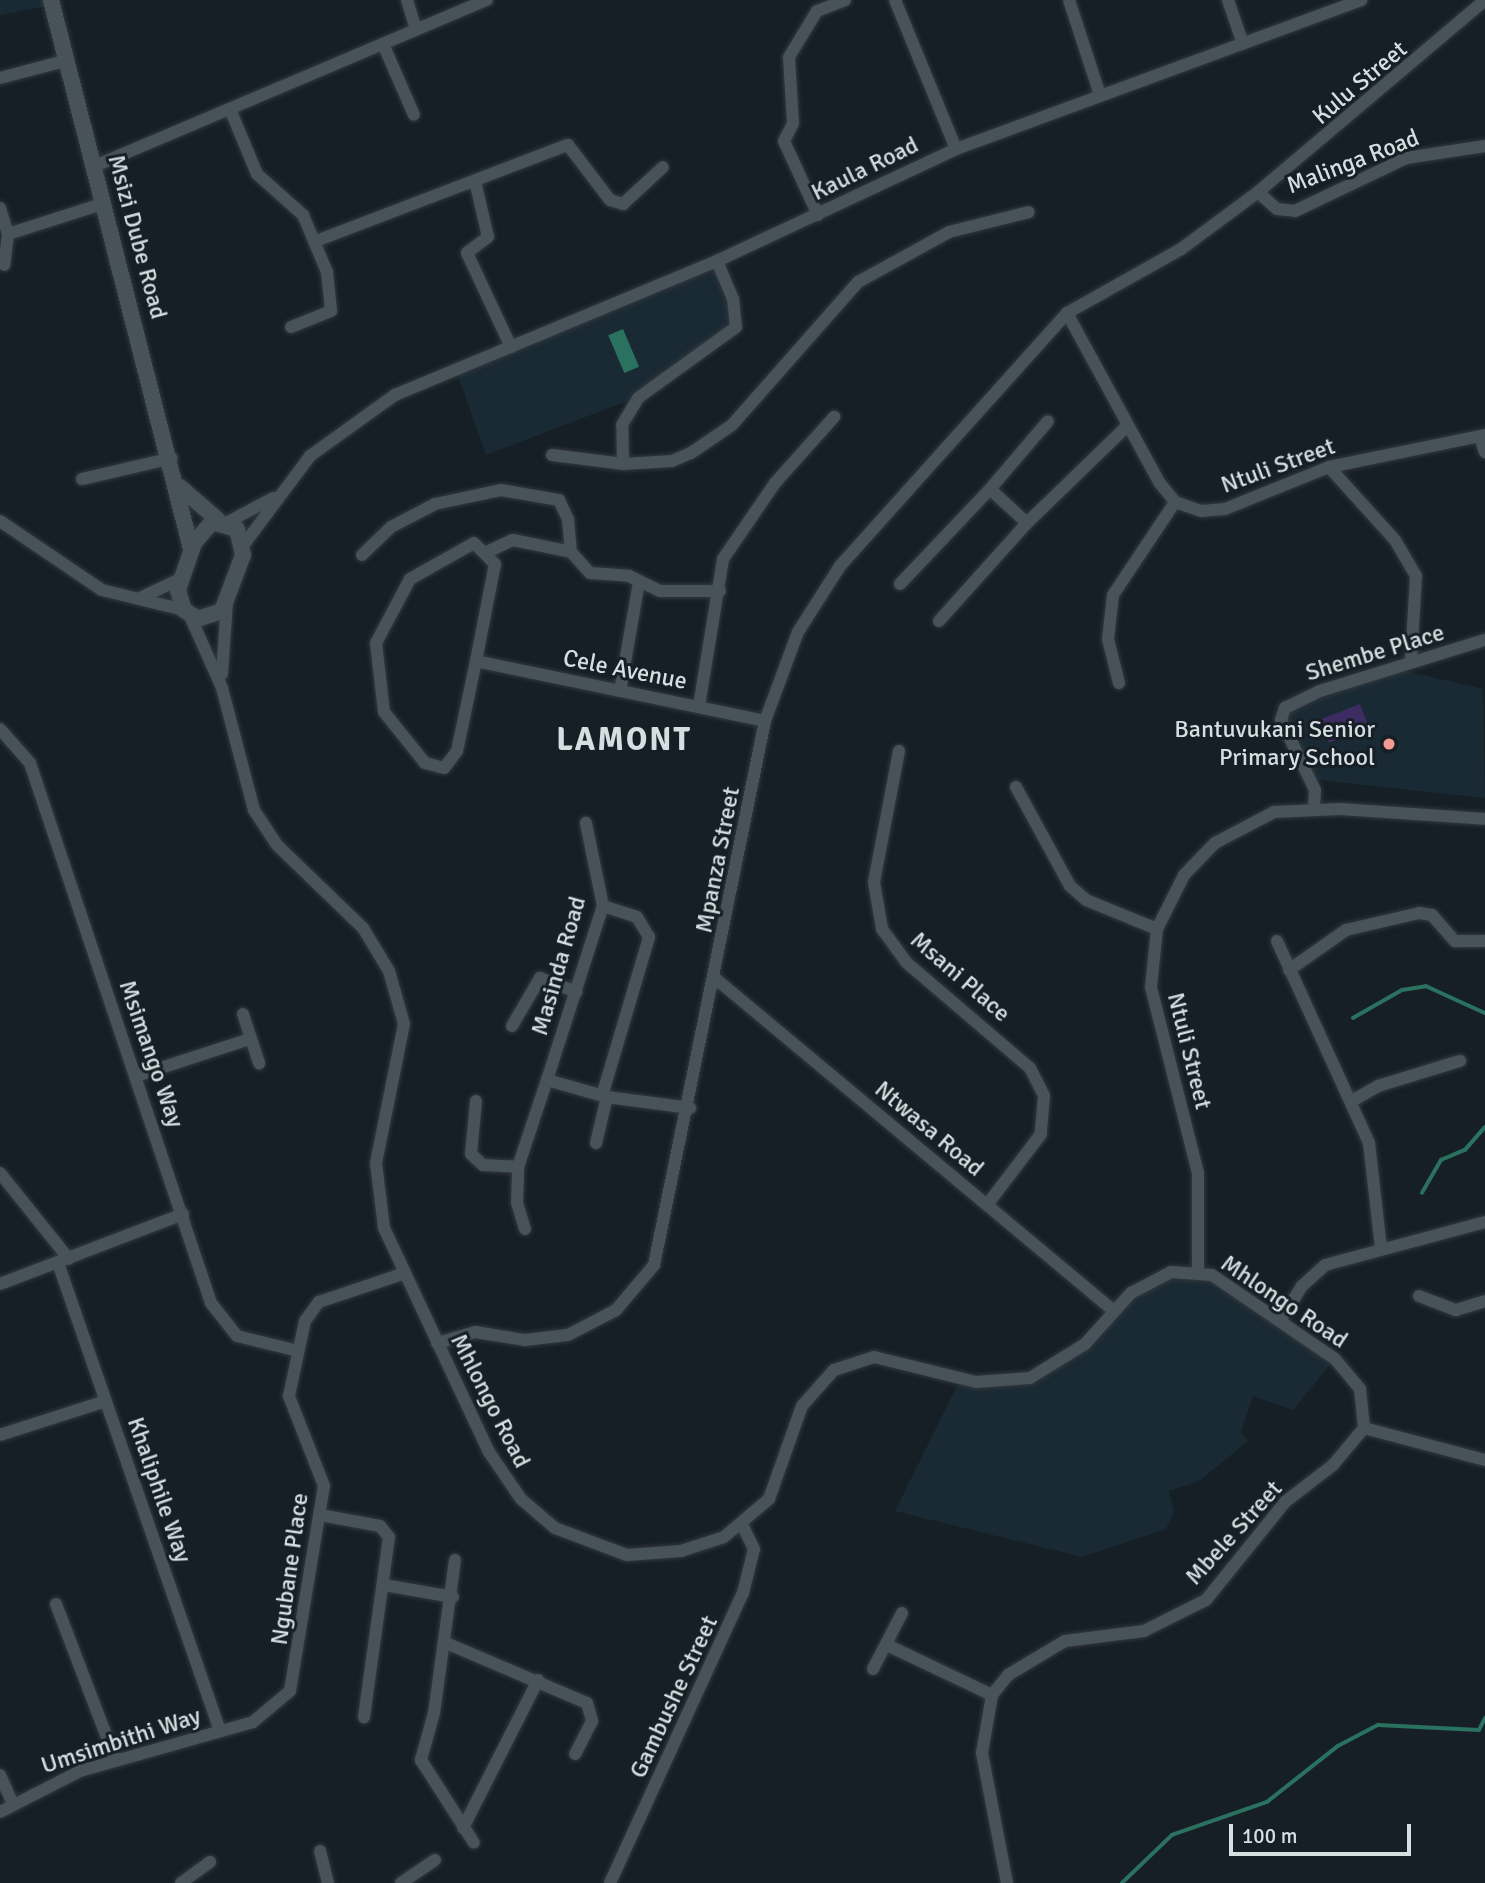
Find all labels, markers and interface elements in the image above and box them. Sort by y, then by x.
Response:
street label: Kulu Street [1307,35,1413,131]
street label: Malinga Road [1283,124,1423,200]
street label: Kaula Road [807,131,923,207]
street label: Msizi Dube Road [101,152,173,322]
street label: Ntuli Street [1217,432,1339,500]
street label: Shembe Place [1302,618,1448,688]
street label: Cele Avenue [561,644,689,696]
place label: Bantuvukani Senior Primary School [1174,716,1375,772]
district label: LAMONT [557,721,691,759]
marker: Bantuvukani Senior Primary School [1381,736,1397,752]
street label: Mpanza Street [690,785,746,935]
street label: Masinda Road [525,893,593,1039]
street label: Msani Place [904,926,1016,1028]
street label: Msimango Way [112,977,190,1131]
street label: Ntuli Street [1161,990,1217,1112]
street label: Ntwasa Road [869,1075,989,1183]
street label: Mhlongo Road [1215,1249,1353,1355]
street label: Mhlongo Road [444,1329,536,1473]
street label: Khaliphile Way [121,1413,197,1567]
street label: Mbele Street [1180,1475,1288,1591]
street label: Ngubane Place [265,1491,315,1647]
street label: Gambushe Street [624,1611,724,1783]
street label: Umsimbithi Way [37,1702,205,1780]
scale bar [1233,1810,1415,1854]
text: 100 m [1242,1823,1297,1849]

